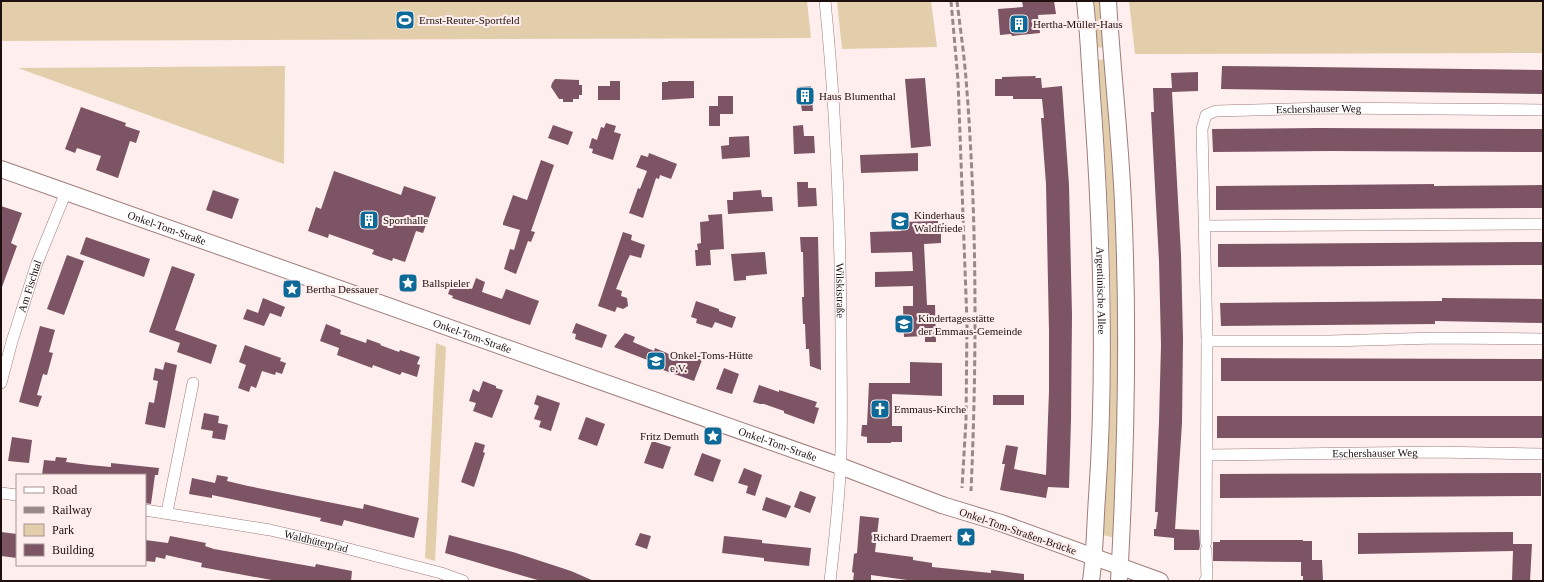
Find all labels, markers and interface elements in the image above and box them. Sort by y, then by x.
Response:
sports icon: Ernst-Reuter-Sportfeld [394,9,416,31]
building icon: Hertha-Müller-Haus [1008,13,1030,35]
place label: Ernst-Reuter-Sportfeld [419,14,520,26]
place label: Hertha-Müller-Haus [1033,18,1123,30]
building icon: Haus Blumenthal [794,85,816,107]
place label: Haus Blumenthal [819,90,896,102]
street label: Eschershauser Weg [1276,102,1362,115]
street label: Onkel-Tom-Straße [126,208,208,247]
building icon: Sporthalle [358,209,380,231]
place label: Kinderhaus Waldfriede [914,209,965,234]
school or university icon: Kinderhaus Waldfriede [889,210,911,232]
place label: Sporthalle [383,214,428,226]
street label: Argentinische Allee [1094,247,1108,334]
street label: Am Fischtal [16,258,44,314]
street label: Wilskistraße [834,263,847,318]
place icon: Ballspieler [397,272,419,294]
place label: Ballspieler [422,277,470,289]
place icon: Bertha Dessauer [281,278,303,300]
place label: Bertha Dessauer [306,283,379,295]
place label: Kindertagesstätte der Emmaus-Gemeinde [918,312,1022,337]
school or university icon: Kindertagesstätte der Emmaus-Gemeinde [893,313,915,335]
street label: Onkel-Tom-Straße [431,316,513,355]
place label: Onkel-Toms-Hütte e.V. [670,349,753,374]
school or university icon: Onkel-Toms-Hütte e.V. [645,350,667,372]
church icon: Emmaus-Kirche [869,398,891,420]
place label: Emmaus-Kirche [894,403,966,415]
place icon: Fritz Demuth [702,425,724,447]
street label: Onkel-Tom-Straße [737,425,819,463]
place label: Fritz Demuth [640,430,699,442]
street label: Eschershauser Weg [1332,446,1418,459]
legend [16,474,146,566]
text: Road [52,483,77,497]
text: Railway [52,503,92,517]
street label: Onkel-Tom-Straßen-Brücke [958,505,1078,557]
text: Park [52,523,74,537]
place icon: Richard Draemert [955,526,977,548]
street label: Waldhüterpfad [283,528,350,555]
place label: Richard Draemert [873,531,952,543]
text: Building [52,543,94,557]

